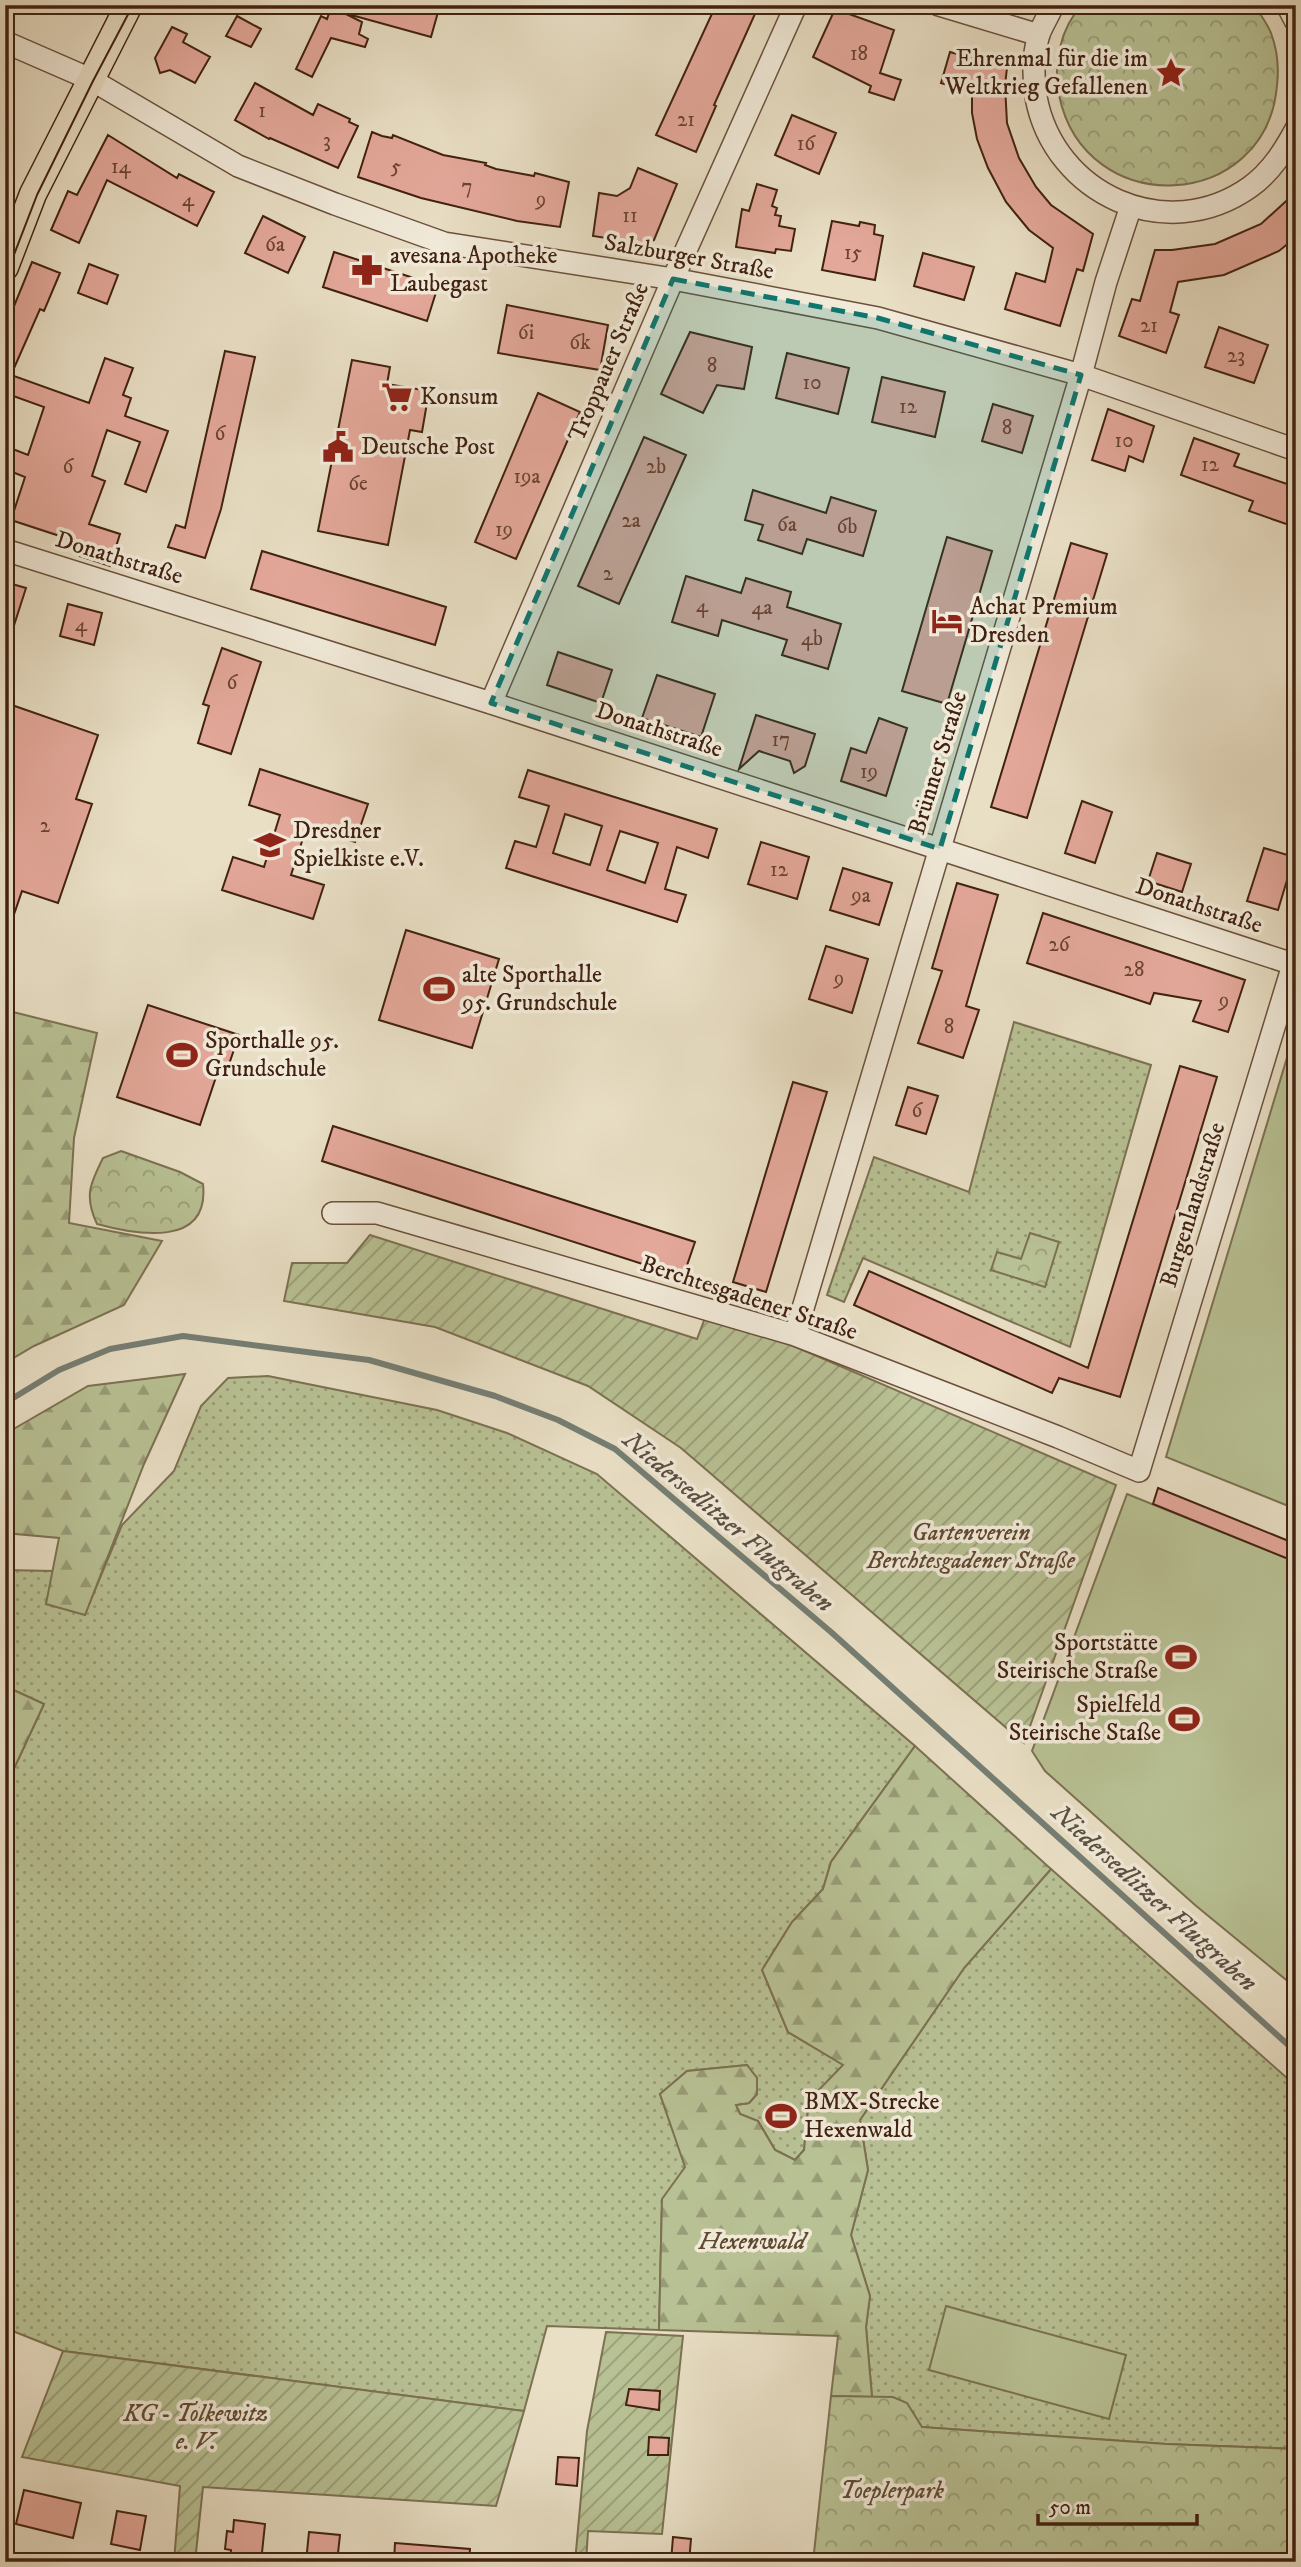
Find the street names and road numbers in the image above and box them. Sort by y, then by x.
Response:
street label: Salzburger Straße [602,227,776,287]
street label: Troppauer Straße [562,278,656,446]
street label: Donathstraße [52,524,186,592]
street label: Brünner Straße [902,688,974,838]
street label: Donathstraße [592,695,726,765]
street label: Donathstraße [1132,871,1266,941]
street label: Burgenlandstraße [1154,1119,1232,1291]
street label: Berchtesgadener Straße [637,1249,861,1347]

